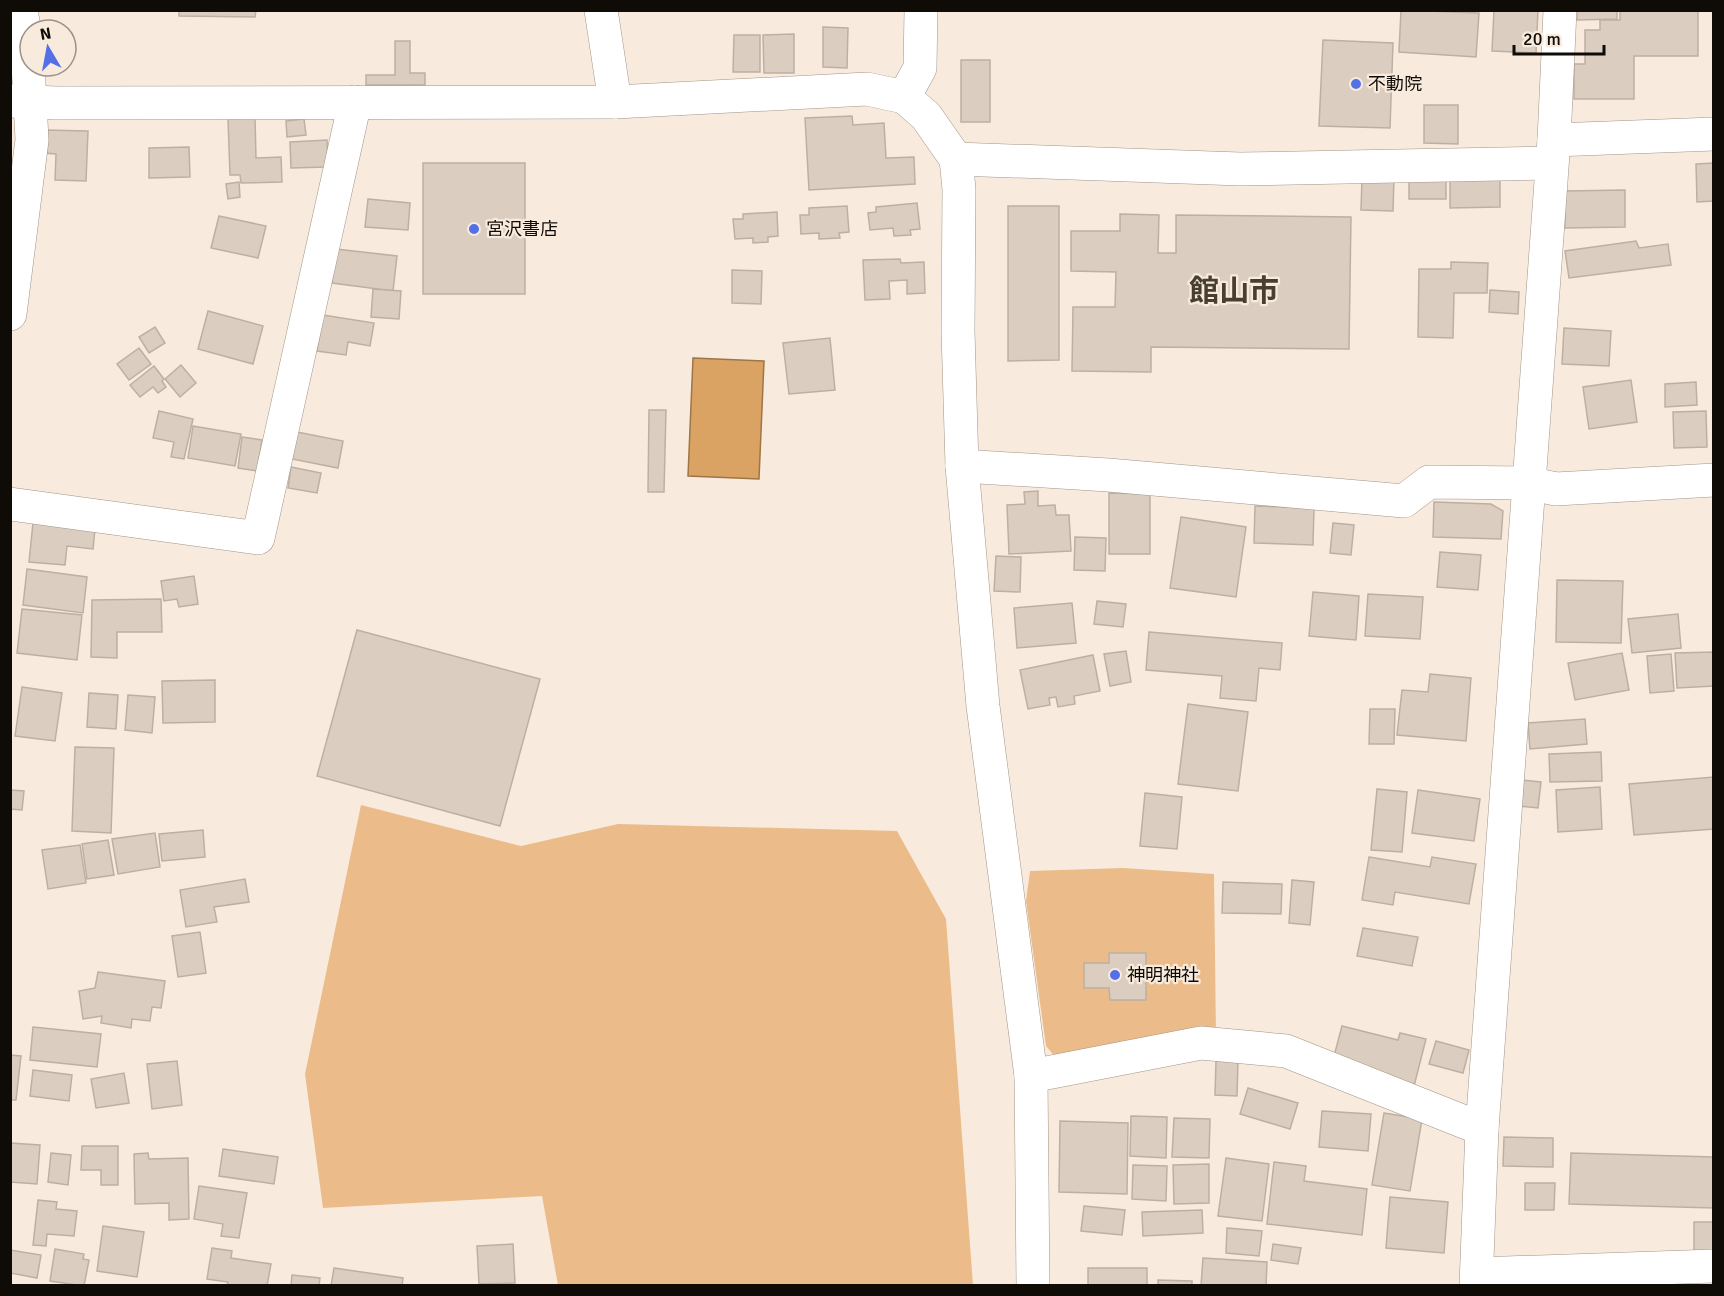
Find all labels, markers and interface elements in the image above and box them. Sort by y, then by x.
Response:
north arrow [18,18,78,78]
scale bar [1514,18,1604,56]
text: N [38,23,53,45]
text: 20 m [1523,28,1561,50]
place label: 不動院 [1368,73,1422,95]
marker: 不動院 [1349,77,1363,91]
place label: 宮沢書店 [486,218,558,240]
marker: 宮沢書店 [467,222,481,236]
district label: 館山市 [1189,273,1279,310]
place label: 神明神社 [1127,964,1199,986]
marker: 神明神社 [1108,968,1122,982]

